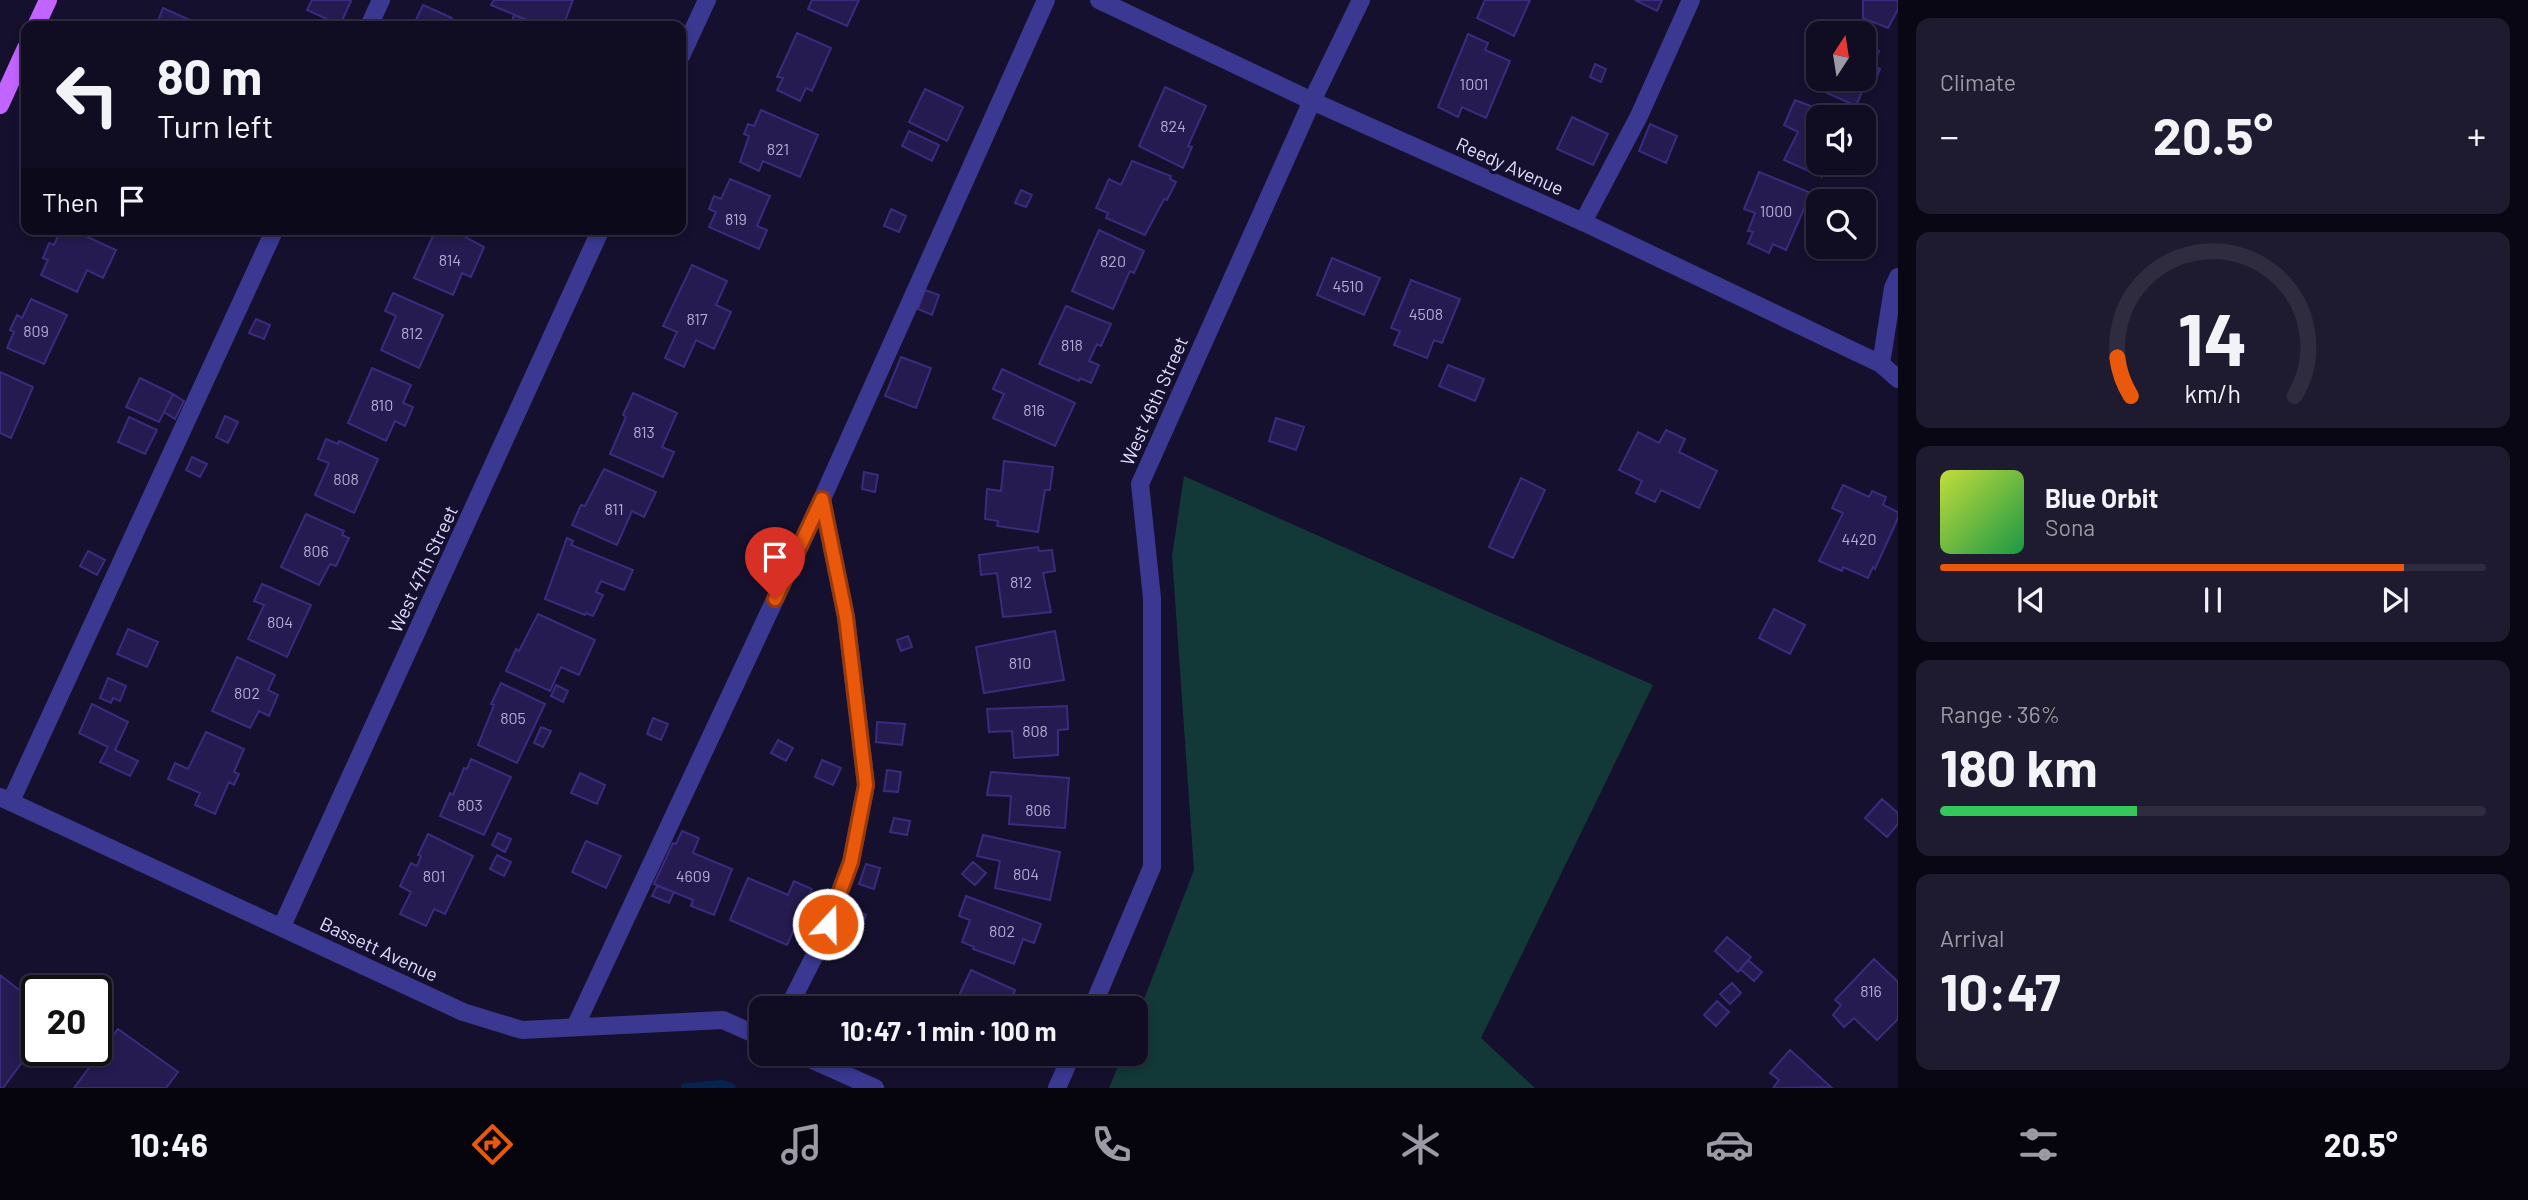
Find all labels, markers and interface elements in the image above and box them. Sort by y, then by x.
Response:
north arrow [1806,21,1876,91]
map controls [1806,21,1876,259]
text: 80 m [157,46,262,105]
icon: left [42,49,133,140]
text: Climate [1940,68,2016,96]
house number: 1001 [1460,74,1488,93]
text: 20.5° [2153,103,2273,165]
button: sound [1806,105,1876,175]
text: Turn left [157,106,274,144]
text: − [1940,112,1959,158]
text: + [2467,112,2486,158]
house number: 824 [1160,116,1186,135]
street label: Reedy Avenue [1453,132,1567,199]
house number: 821 [767,139,789,158]
icon: arrive [113,182,151,220]
text: Then [42,186,99,217]
button: search [1806,189,1876,259]
house number: 1000 [1760,201,1792,220]
house number: 819 [725,209,747,228]
house number: 814 [439,250,461,269]
house number: 820 [1100,251,1126,270]
house number: 4510 [1332,276,1364,295]
text: 14 [2178,293,2248,381]
house number: 4508 [1409,304,1443,323]
house number: 817 [686,309,708,328]
house number: 809 [23,321,49,340]
house number: 812 [401,323,423,342]
street label: West 46th Street [1115,333,1192,469]
house number: 818 [1061,335,1083,354]
text: km/h [2185,378,2241,408]
house number: 810 [371,395,393,414]
house number: 816 [1023,400,1045,419]
house number: 813 [633,422,655,441]
house number: 808 [333,469,359,488]
text: Blue Orbit [2045,482,2158,513]
house number: 811 [604,499,624,518]
street label: West 47th Street [383,502,462,636]
text: Sona [2045,513,2095,541]
pin [745,527,805,599]
house number: 4420 [1841,529,1877,548]
icon: arrive [756,538,794,576]
house number: 806 [303,541,329,560]
house number: 812 [1010,572,1032,591]
icon: previous [2012,581,2050,619]
icon: pause [2194,581,2232,619]
icon: next [2376,581,2414,619]
house number: 804 [267,612,293,631]
house number: 810 [1009,653,1031,672]
house number: 802 [234,683,260,702]
text: Range · 36% [1940,700,2060,728]
house number: 805 [500,708,526,727]
house number: 808 [1022,721,1048,740]
text: 180 km [1940,735,2098,797]
house number: 803 [457,795,483,814]
house number: 806 [1025,800,1051,819]
house number: 804 [1013,864,1039,883]
house number: 801 [423,866,445,885]
house number: 4609 [676,866,710,885]
position arrow [791,887,865,961]
street label: Bassett Avenue [317,911,442,986]
house number: 802 [989,921,1015,940]
text: Arrival [1940,924,2004,952]
text: 10:47 [1940,959,2060,1021]
speed limit sign: 20 [21,975,112,1066]
house number: 816 [1860,981,1882,1000]
text: 10:47 · 1 min · 100 m [841,1015,1056,1046]
icon: directions [468,1120,517,1169]
icon: music [777,1120,826,1169]
icon: phone [1087,1120,1136,1169]
icon: climate [1396,1120,1445,1169]
icon: car [1705,1120,1754,1169]
icon: filters [2014,1120,2063,1169]
text: 10:46 [130,1125,208,1163]
text: 20.5° [2324,1125,2398,1163]

